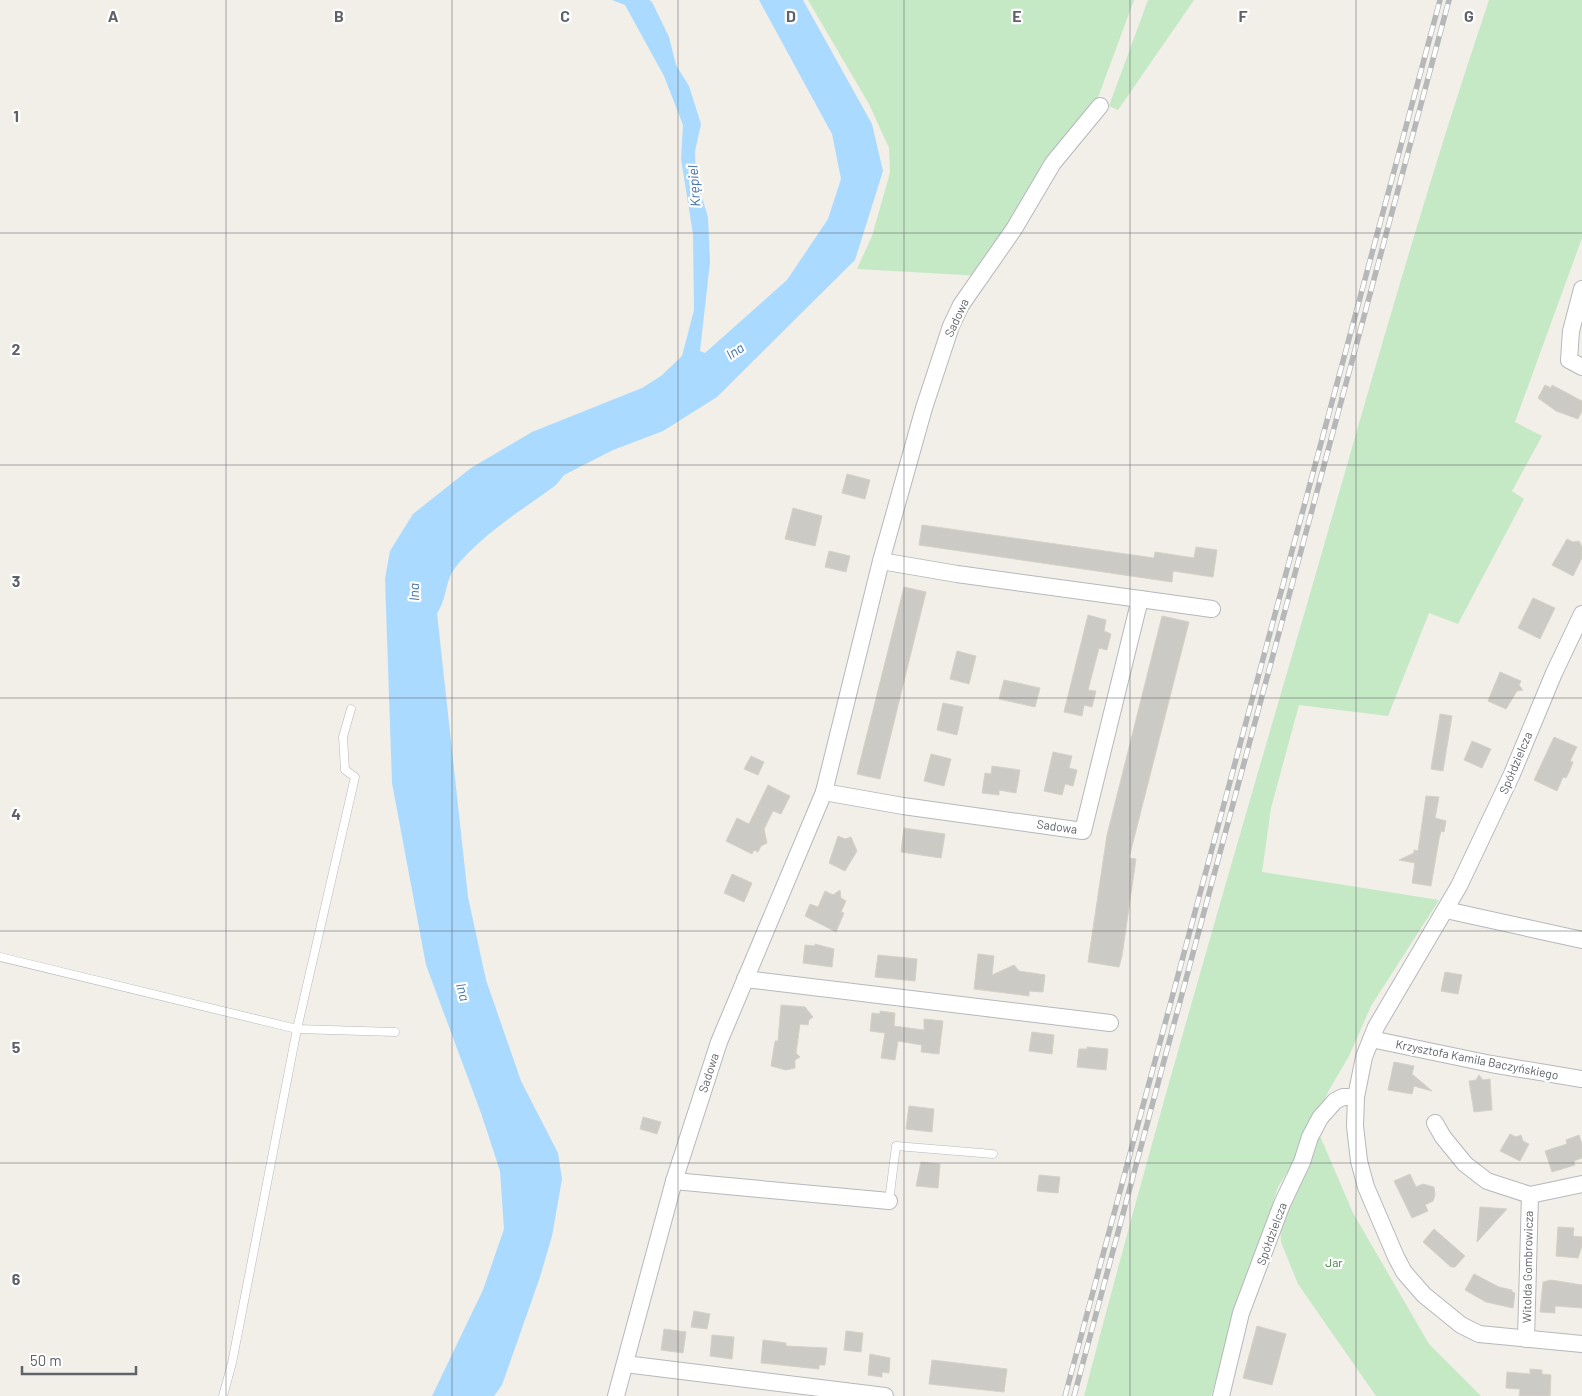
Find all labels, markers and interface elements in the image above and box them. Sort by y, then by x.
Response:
text: A [108,6,119,25]
text: B [334,6,344,25]
text: C [560,6,570,25]
text: D [786,6,796,25]
text: E [1012,6,1022,25]
text: F [1239,6,1248,25]
text: G [1464,6,1474,25]
text: 1 [13,106,19,125]
water label: Krępiel [684,165,703,207]
street label: Sadowa [941,296,971,339]
water label: Ina [722,338,747,363]
text: 2 [12,339,21,358]
text: 3 [12,571,20,590]
water label: Ina [405,583,422,601]
street label: Spółdzielcza [1496,730,1534,796]
text: 4 [11,804,21,823]
street label: Sadowa [1036,816,1078,836]
water label: Ina [453,981,474,1003]
street label: Krzysztofa Kamila Baczyńskiego [1395,1036,1560,1082]
text: 5 [12,1037,21,1056]
street label: Sadowa [695,1051,721,1094]
street label: Spółdzielcza [1253,1200,1289,1267]
street label: Witolda Gombrowicza [1519,1211,1535,1323]
park label: Jar [1325,1255,1343,1269]
text: 6 [12,1269,21,1288]
scale bar [22,1344,136,1376]
text: 50 m [30,1351,62,1369]

